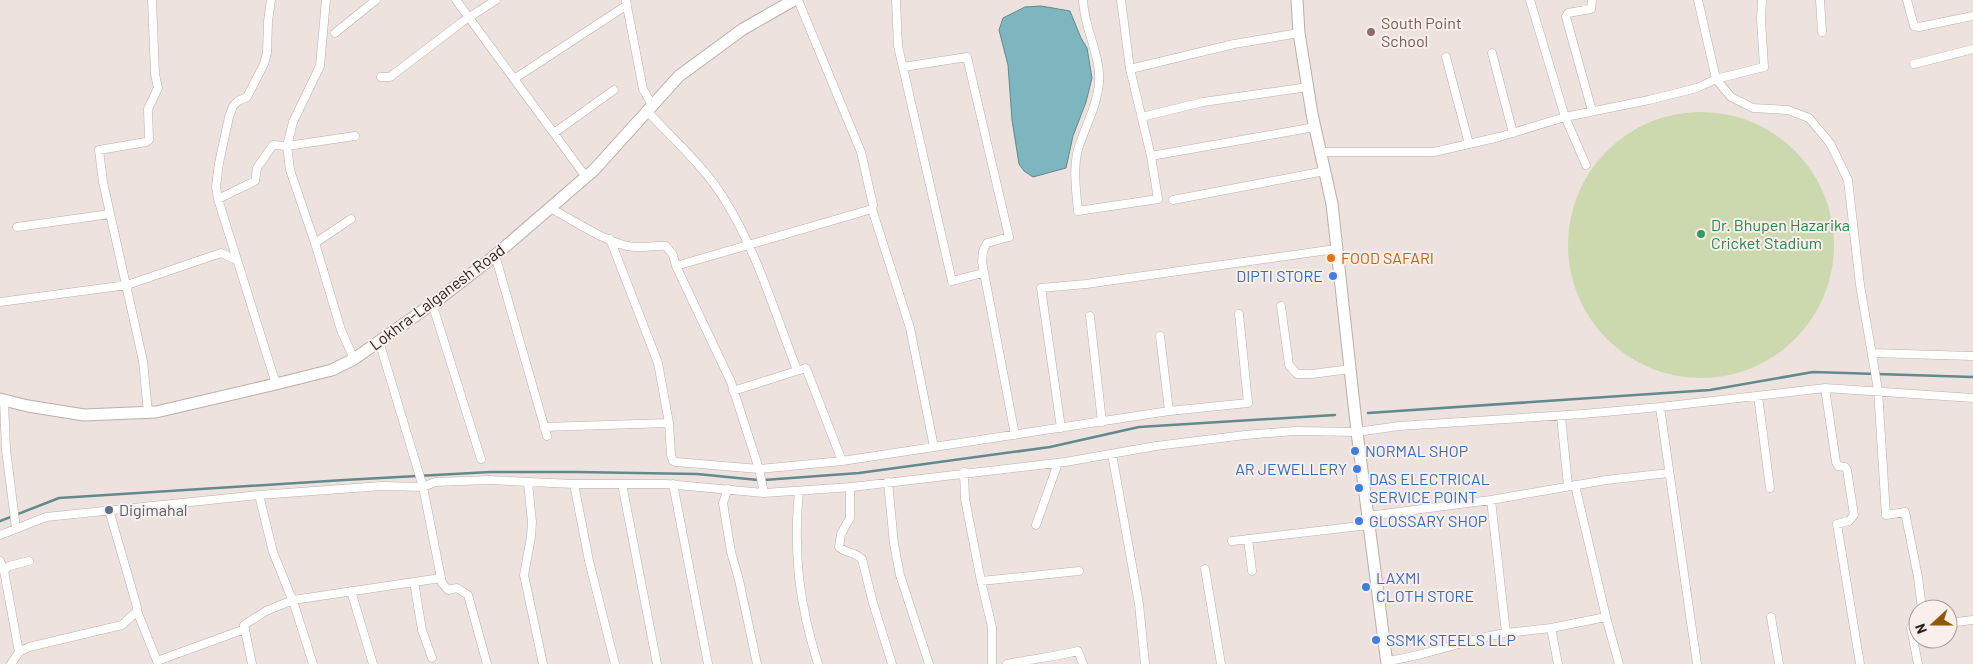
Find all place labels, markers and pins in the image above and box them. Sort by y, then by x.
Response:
place label: South Point School [1381,13,1462,50]
marker: South Point School [1365,26,1377,38]
place label: Dr. Bhupen Hazarika Cricket Stadium [1711,215,1850,252]
marker: Dr. Bhupen Hazarika Cricket Stadium [1695,228,1707,240]
place label: FOOD SAFARI [1341,248,1434,267]
marker: FOOD SAFARI [1325,252,1337,264]
place label: DIPTI STORE [1236,266,1323,285]
marker: DIPTI STORE [1327,270,1339,282]
place label: NORMAL SHOP [1365,441,1468,460]
marker: NORMAL SHOP [1349,445,1361,457]
place label: AR JEWELLERY [1235,459,1347,478]
marker: AR JEWELLERY [1351,463,1363,475]
place label: DAS ELECTRICAL SERVICE POINT [1369,469,1490,506]
marker: DAS ELECTRICAL SERVICE POINT [1353,482,1365,494]
place label: Digimahal [119,500,188,519]
marker: Digimahal [103,504,115,516]
place label: GLOSSARY SHOP [1369,511,1487,530]
marker: GLOSSARY SHOP [1353,515,1365,527]
place label: LAXMI CLOTH STORE [1376,568,1474,605]
marker: LAXMI CLOTH STORE [1360,581,1372,593]
place label: SSMK STEELS LLP [1386,630,1516,649]
marker: SSMK STEELS LLP [1370,634,1382,646]

